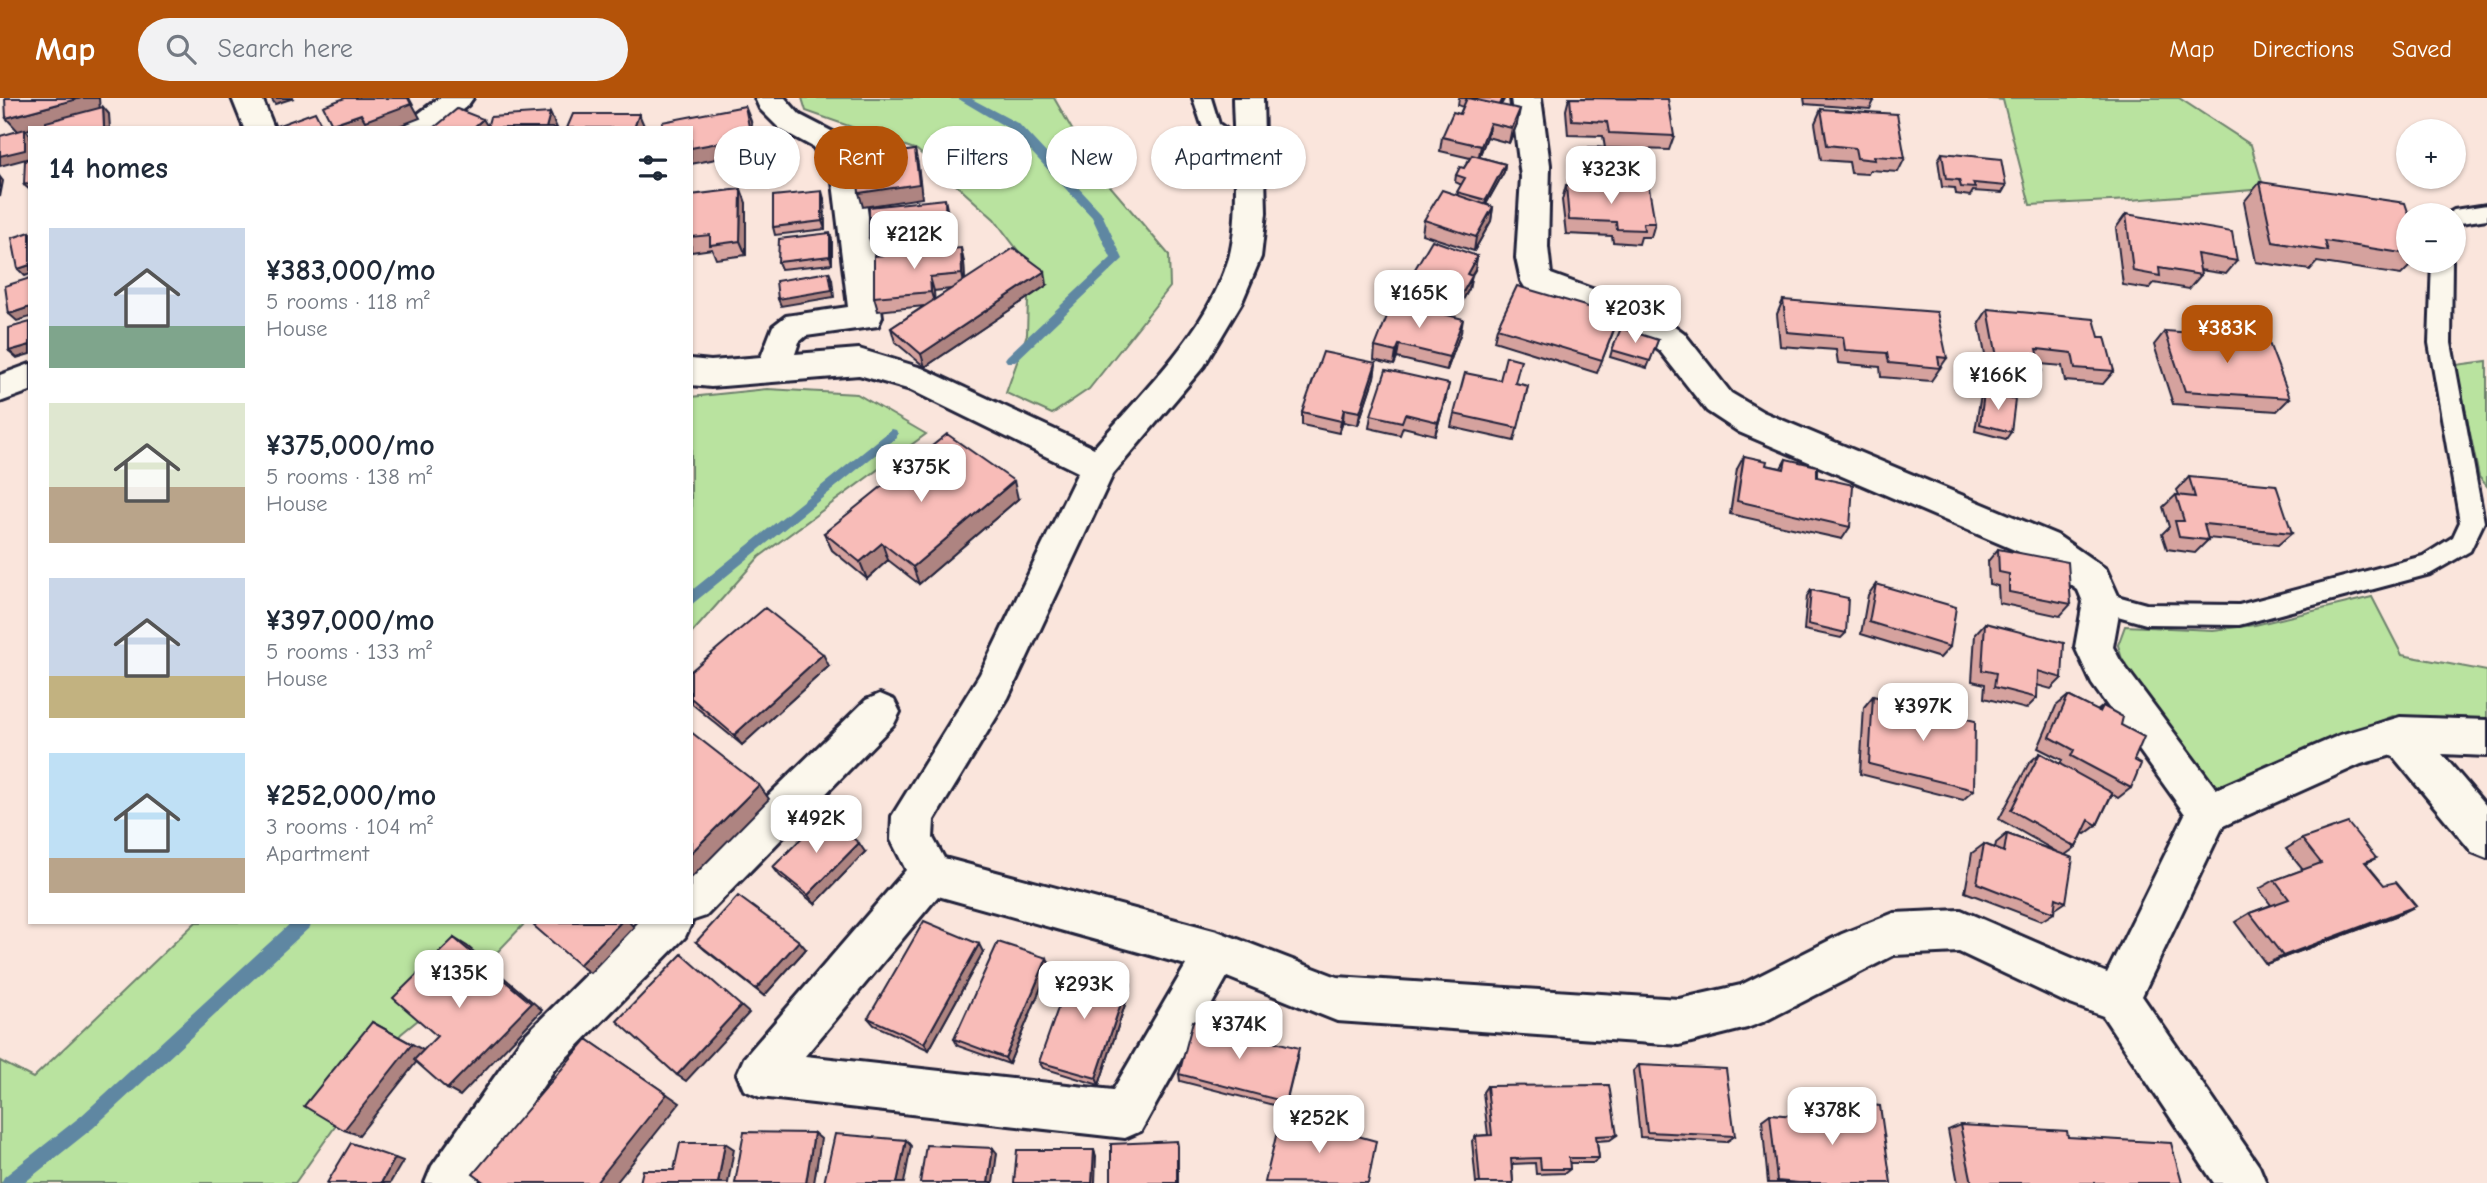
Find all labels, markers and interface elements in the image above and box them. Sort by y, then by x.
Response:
search box [138,18,628,81]
text: Map [35,30,96,68]
icon: search [162,30,200,68]
text: Search here [218,34,353,64]
text: Map [2169,35,2215,63]
text: Directions [2253,35,2354,63]
text: Saved [2392,35,2452,63]
map controls [2396,119,2466,273]
button: + [2396,119,2466,189]
chip: Buy [714,126,800,189]
chip: Rent [814,126,908,189]
chip: Filters [922,126,1032,189]
chip: New [1046,126,1137,189]
chip: Apartment [1151,126,1306,189]
pin: ¥323K [1562,146,1660,206]
icon: filters [634,149,672,187]
text: 14 homes [49,151,168,186]
text: ¥323K [1582,155,1640,182]
button: − [2396,203,2466,273]
pin: ¥212K [865,212,963,271]
text: ¥212K [886,220,942,247]
text: ¥383,000/mo [266,253,435,288]
icon: home [105,256,189,340]
pin: ¥165K [1370,271,1468,330]
text: ¥165K [1390,279,1448,306]
pin: ¥203K [1586,286,1684,345]
text: 5 rooms · 118 m² [266,288,430,315]
text: ¥203K [1605,294,1665,321]
pin: ¥383K [2178,306,2276,365]
text: ¥383K [2198,314,2256,341]
text: House [266,315,328,342]
pin: ¥166K [1949,352,2047,412]
text: ¥166K [1969,361,2027,388]
text: ¥375,000/mo [266,428,435,463]
icon: home [105,431,189,515]
pin: ¥375K [872,444,970,504]
text: ¥375K [892,453,950,480]
text: 5 rooms · 138 m² [266,463,432,490]
text: House [266,490,328,517]
text: ¥397,000/mo [266,603,434,638]
icon: home [105,606,189,690]
text: 5 rooms · 133 m² [266,638,432,665]
text: House [266,665,328,692]
pin: ¥397K [1874,684,1972,743]
text: ¥397K [1894,692,1952,719]
text: ¥252,000/mo [266,778,436,813]
icon: home [105,781,189,865]
pin: ¥492K [767,796,865,855]
text: ¥492K [787,804,845,831]
text: 3 rooms · 104 m² [266,813,433,840]
text: Apartment [266,840,369,867]
pin: ¥135K [410,950,508,1010]
text: ¥135K [431,959,487,986]
pin: ¥293K [1035,962,1133,1021]
text: ¥293K [1054,970,1114,997]
pin: ¥374K [1190,1002,1288,1061]
text: ¥374K [1212,1010,1266,1037]
pin: ¥378K [1783,1088,1881,1147]
pin: ¥252K [1270,1096,1368,1155]
text: ¥378K [1803,1096,1861,1123]
text: ¥252K [1289,1104,1349,1131]

